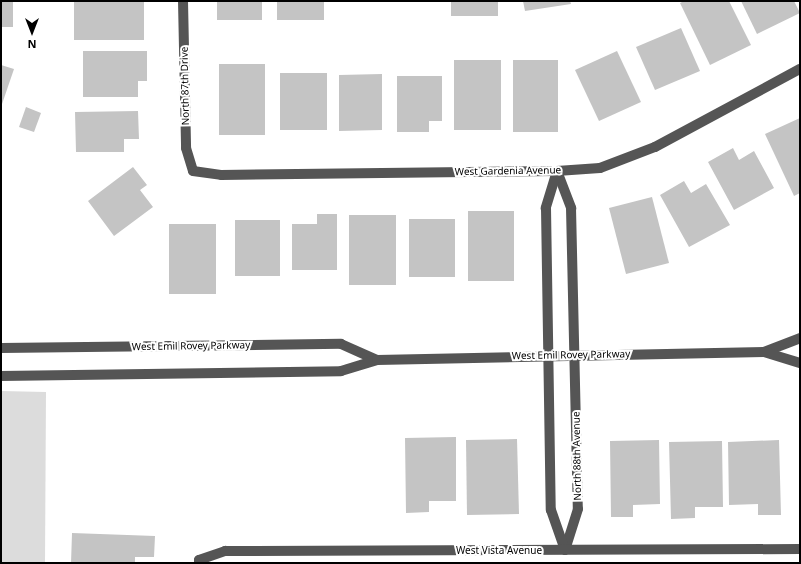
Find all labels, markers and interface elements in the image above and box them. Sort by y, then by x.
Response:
north arrow [12,12,52,52]
text: N [28,37,36,52]
street label: North 87th Drive [178,47,192,125]
street label: West Gardenia Avenue [455,164,561,178]
street label: West Emil Rovey Parkway [132,339,250,353]
street label: West Emil Rovey Parkway [512,348,630,362]
street label: North 88th Avenue [570,411,584,501]
street label: West Vista Avenue [456,545,542,557]

